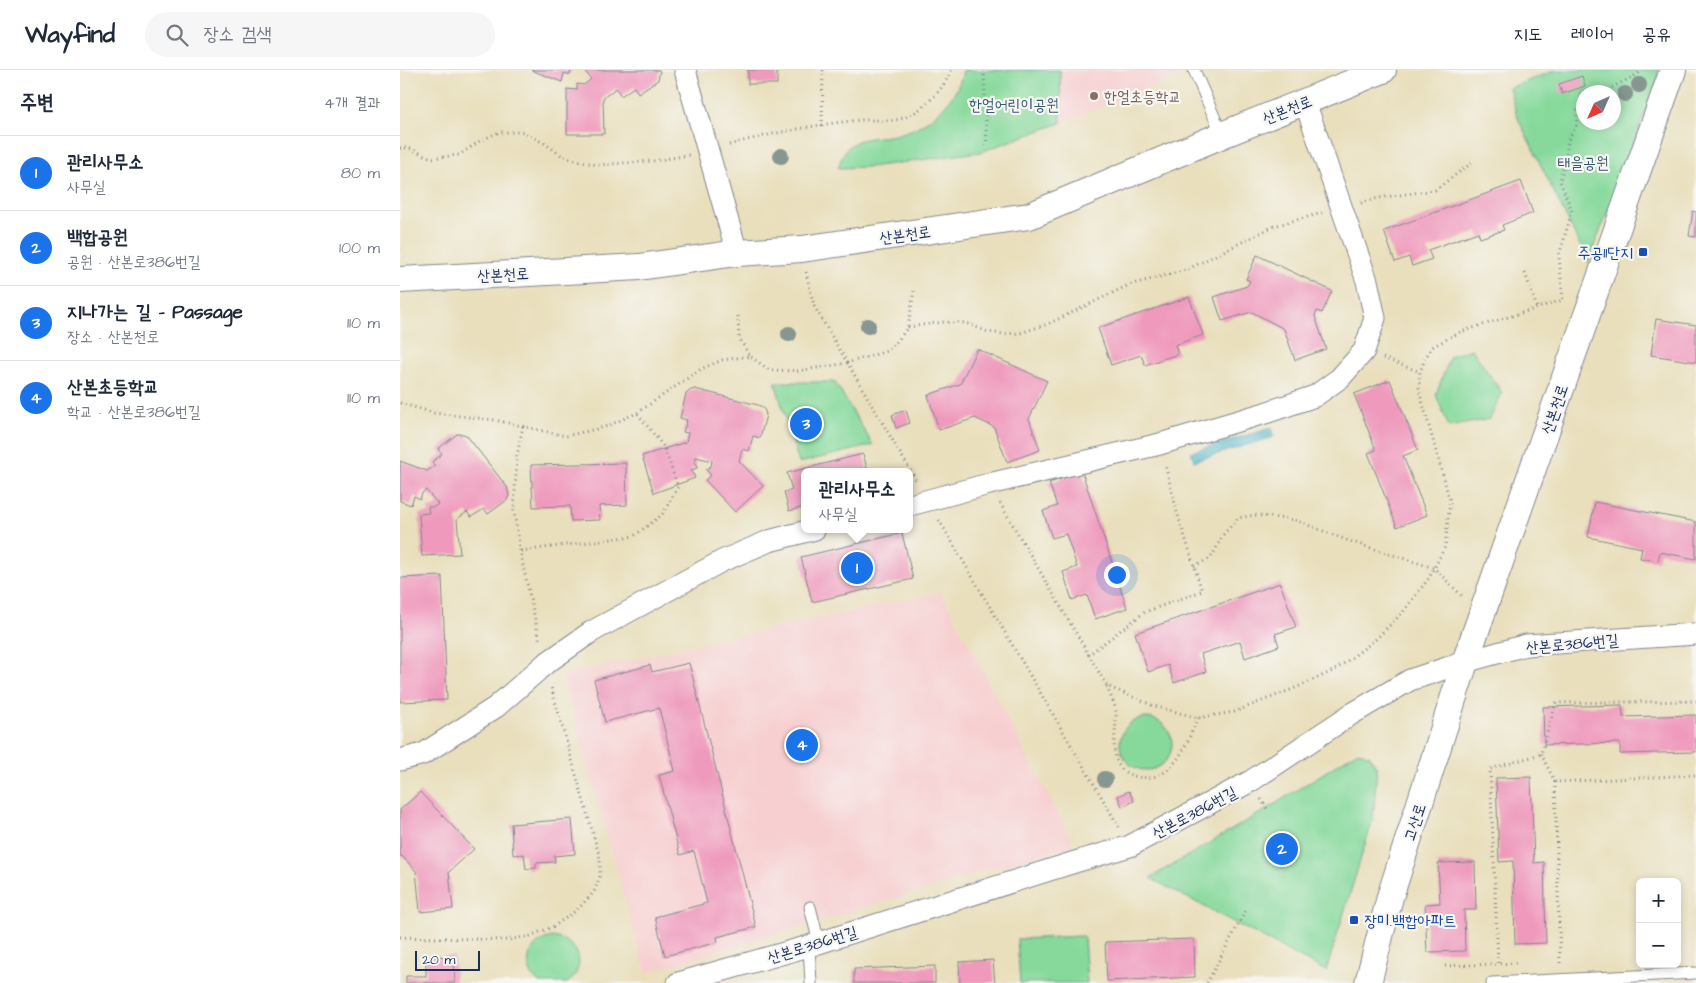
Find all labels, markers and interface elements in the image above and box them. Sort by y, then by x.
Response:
search box [145,12,495,57]
text: Wayfind [25,18,115,52]
icon: search [163,21,191,49]
text: 장소 검색 [203,21,272,48]
text: 지도 [1514,22,1543,47]
text: 레이어 [1571,22,1614,47]
text: 공유 [1642,22,1671,47]
north arrow [1576,85,1621,130]
place label: 한얼초등학교 [1104,86,1181,108]
text: 주변 [20,88,54,117]
marker: 한얼초등학교 [1088,90,1100,102]
street label: 산본천로 [1259,90,1315,130]
text: 4개 결과 [324,92,380,114]
park label: 한얼어린이공원 [969,94,1059,116]
text: 관리사무소 [67,149,143,176]
park label: 태을공원 [1557,152,1609,174]
text: 1 [35,162,37,184]
text: 80 m [341,162,380,184]
text: 사무실 [67,176,106,198]
street label: 산본천로 [878,221,932,249]
text: 백합공원 [67,224,128,251]
text: 2 [31,237,41,259]
text: 100 m [339,237,380,259]
place label: 주공11단지 [1577,242,1633,264]
marker: 주공11단지 [1637,246,1649,258]
text: 공원 · 산본로386번길 [67,251,201,273]
street label: 산본천로 [477,263,529,287]
text: 지나가는 길 - Passage [67,299,243,326]
text: 3 [32,312,40,334]
text: 110 m [347,312,380,334]
text: 장소 · 산본천로 [67,326,159,348]
text: 산본초등학교 [67,374,159,401]
street label: 산본천로 [1536,381,1574,437]
text: 4 [31,387,41,409]
text: 110 m [347,387,380,409]
text: 학교 · 산본로386번길 [67,401,201,423]
pin: 3 [790,405,822,443]
popup [801,468,913,533]
text: 관리사무소 [819,476,895,503]
text: 사무실 [819,503,857,525]
pin: 1 [841,549,873,587]
your location [1104,562,1130,588]
street label: 산본로386번길 [1525,629,1619,659]
pin: 4 [786,726,818,764]
street label: 산본로386번길 [1148,781,1241,844]
street label: 고산로 [1399,801,1431,844]
pin: 2 [1266,830,1298,868]
map controls [1636,878,1681,968]
button: + [1636,878,1681,923]
place label: 장미.백합아파트 [1364,910,1456,932]
marker: 장미.백합아파트 [1348,914,1360,926]
street label: 산본로386번길 [765,921,860,969]
button: − [1636,923,1681,968]
scale bar [415,948,480,971]
text: 20 m [422,950,455,970]

